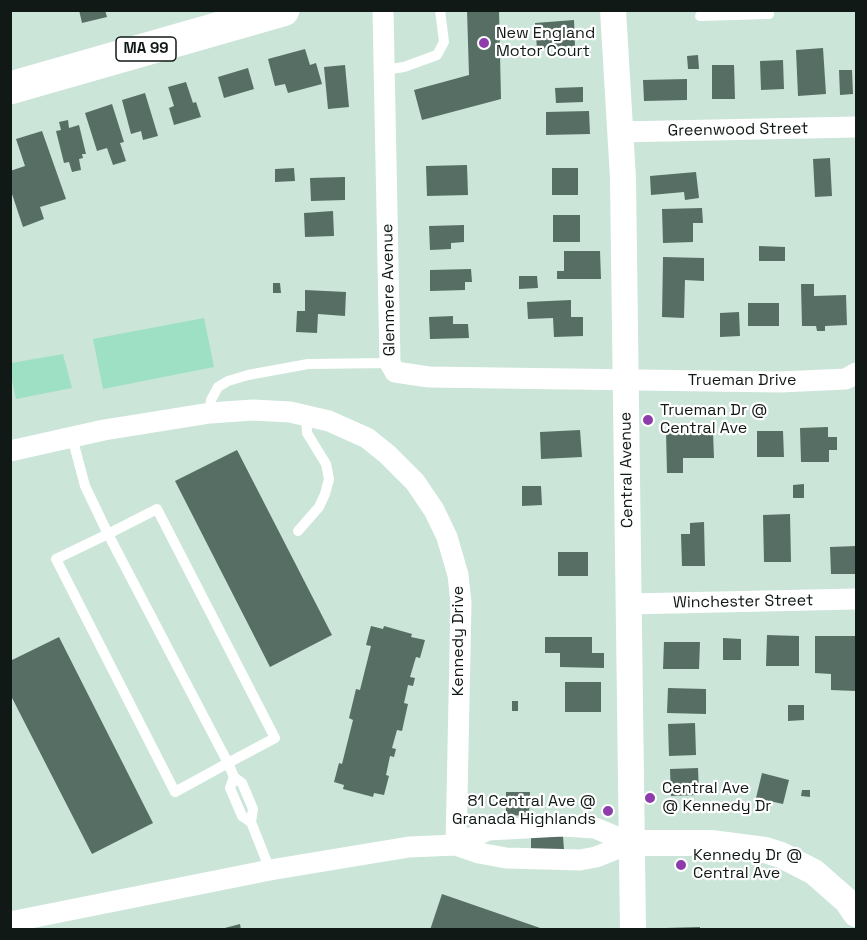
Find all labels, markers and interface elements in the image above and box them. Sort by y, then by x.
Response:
place label: New England Motor Court [496,24,595,62]
marker: New England Motor Court [477,36,491,50]
road number: MA 99 [116,37,176,61]
street label: Greenwood Street [667,119,809,141]
street label: Glenmere Avenue [378,223,400,357]
street label: Trueman Drive [688,371,796,391]
place label: Trueman Dr @ Central Ave [660,401,768,439]
street label: Central Avenue [616,412,638,528]
marker: Trueman Dr @ Central Ave [641,413,655,427]
street label: Kennedy Drive [449,586,469,696]
street label: Winchester Street [673,591,813,613]
place label: Central Ave @ Kennedy Dr [662,779,771,817]
marker: Central Ave @ Kennedy Dr [643,791,657,805]
place label: 81 Central Ave @ Granada Highlands [452,792,596,830]
marker: 81 Central Ave @ Granada Highlands [601,804,615,818]
place label: Kennedy Dr @ Central Ave [693,846,802,884]
marker: Kennedy Dr @ Central Ave [674,858,688,872]

